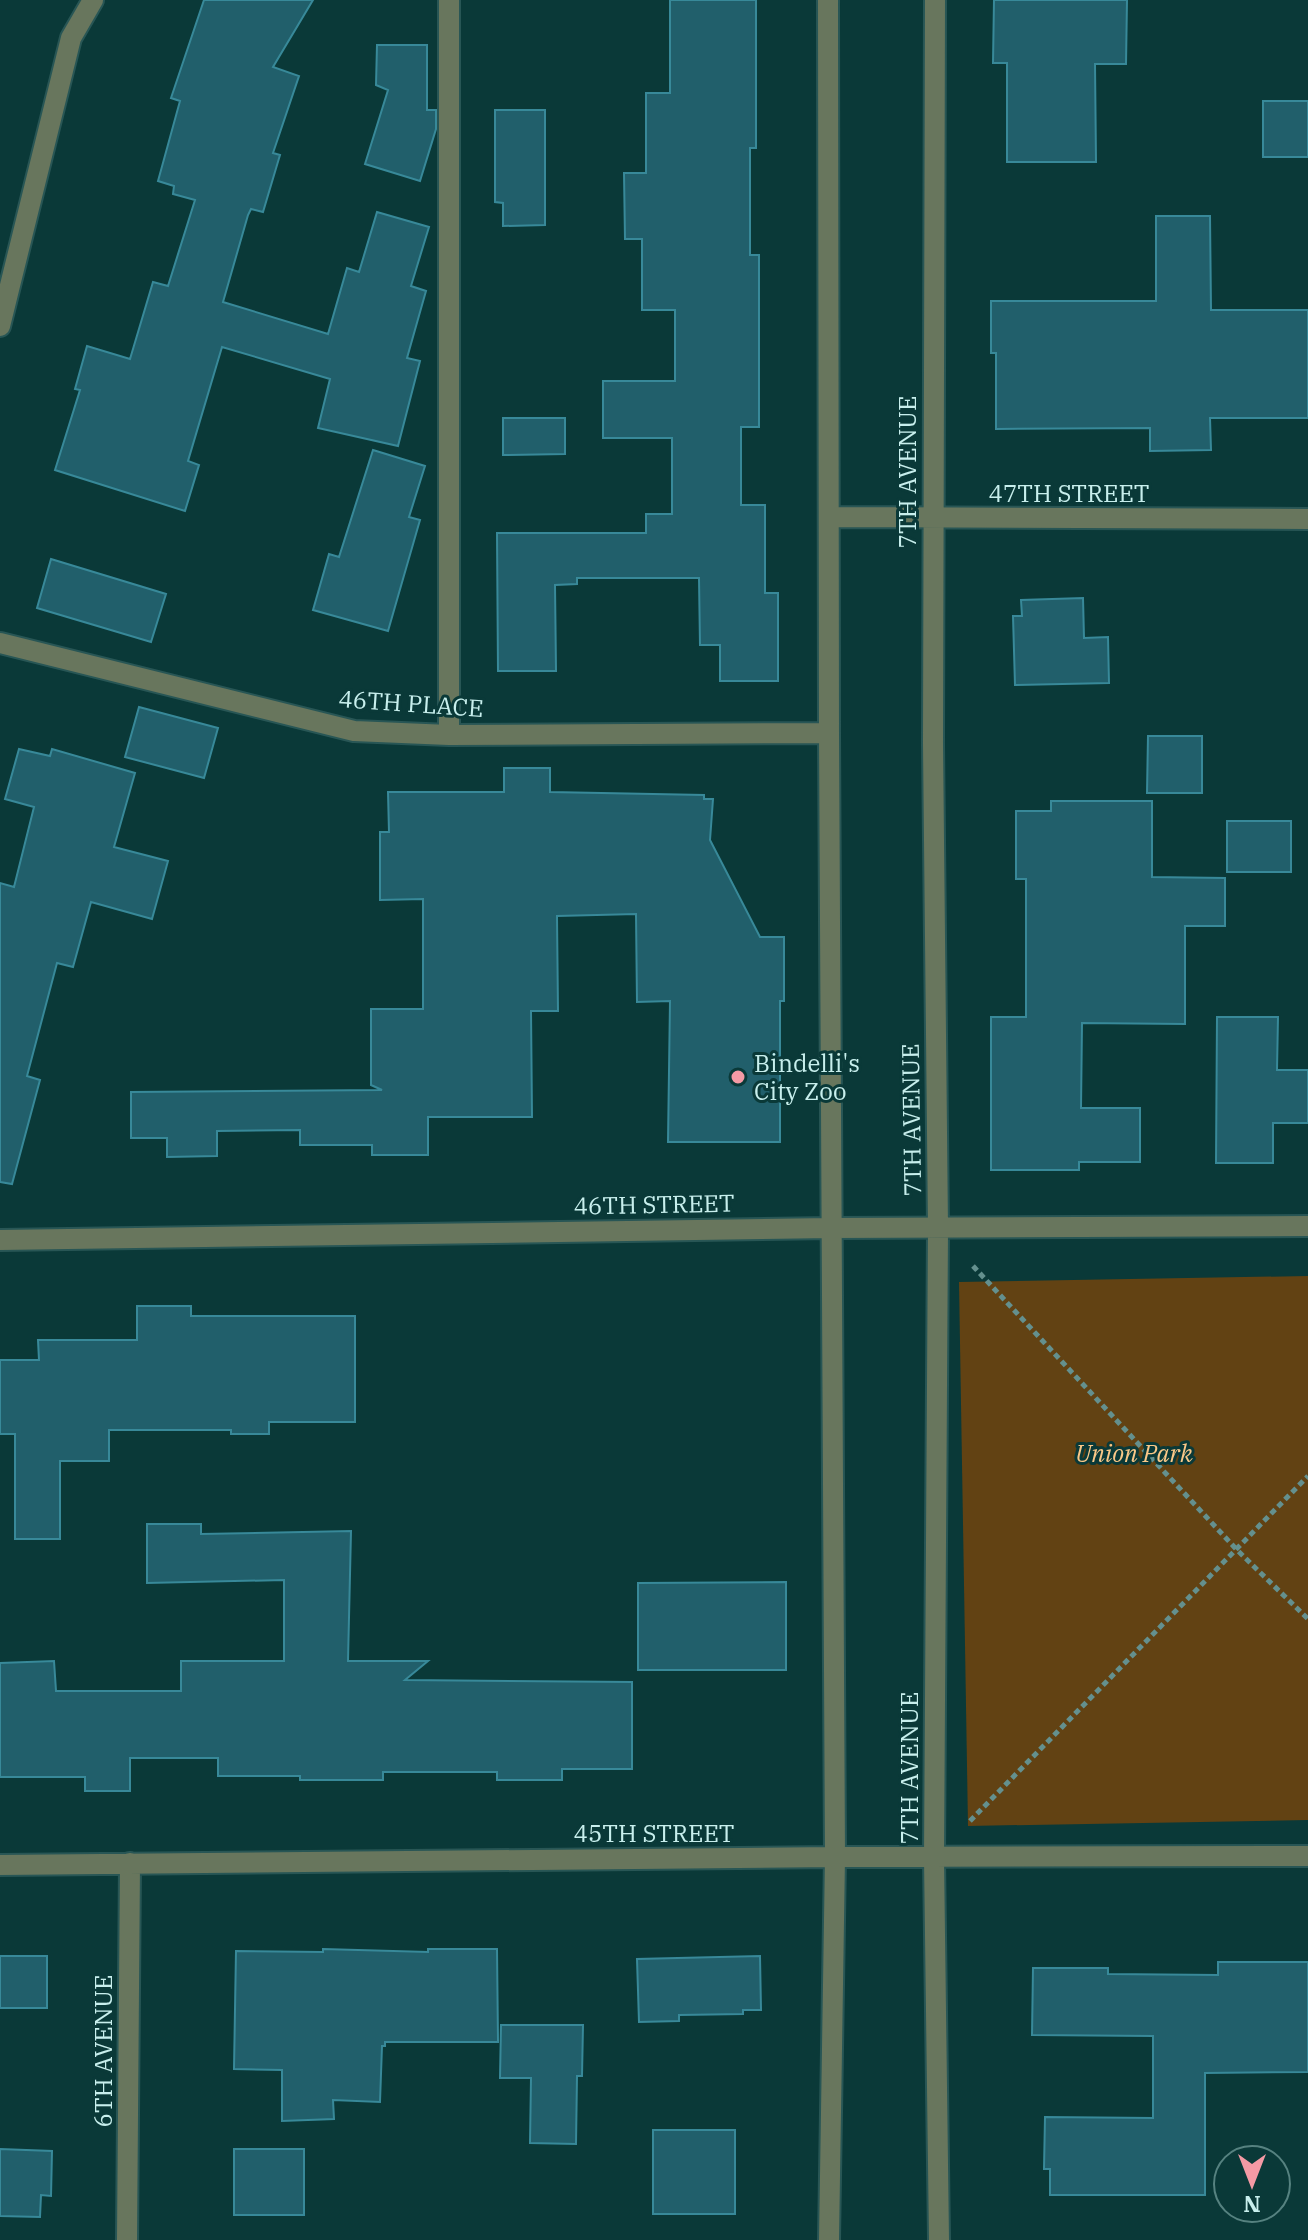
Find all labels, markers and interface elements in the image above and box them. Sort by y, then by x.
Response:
street label: 7TH AVENUE [891,396,923,548]
street label: 47TH STREET [989,477,1149,509]
street label: 46TH PLACE [337,682,485,724]
street label: 7TH AVENUE [894,1043,928,1197]
place label: Bindelli's City Zoo [754,1047,860,1107]
marker: Bindelli's City Zoo [729,1068,747,1086]
street label: 46TH STREET [573,1187,735,1221]
park label: Union Park [1075,1437,1193,1469]
street label: 7TH AVENUE [893,1692,925,1844]
street label: 45TH STREET [574,1817,734,1849]
street label: 6TH AVENUE [87,1975,119,2127]
north arrow [1212,2144,1292,2224]
text: N [1243,2190,1261,2219]

